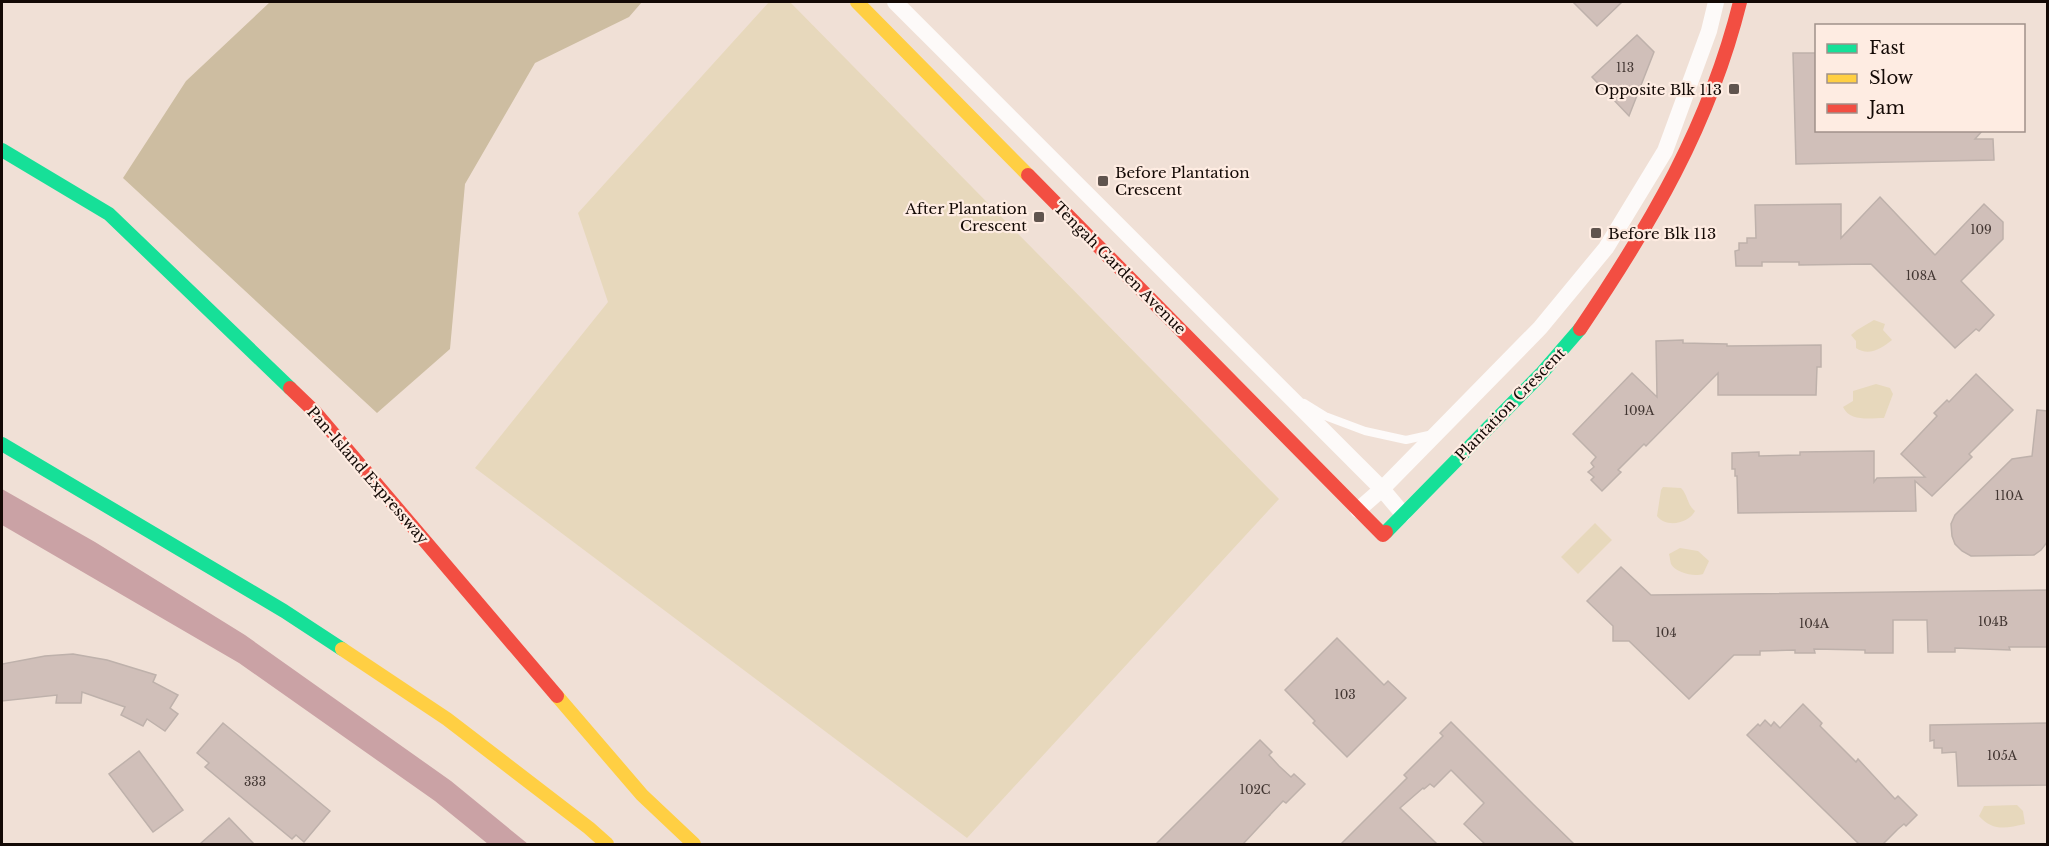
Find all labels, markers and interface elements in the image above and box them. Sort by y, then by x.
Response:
legend [1815,24,2025,132]
text: Fast [1869,37,1906,59]
house number: 113 [1616,60,1634,75]
text: Slow [1869,67,1914,89]
place label: Opposite Blk 113 [1595,80,1722,99]
marker: Opposite Blk 113 [1727,82,1741,96]
text: Jam [1867,97,1905,119]
place label: Before Plantation Crescent [1115,163,1250,199]
marker: Before Plantation Crescent [1096,174,1110,188]
street label: Tengah Garden Avenue [1050,198,1190,338]
place label: After Plantation Crescent [904,199,1027,235]
marker: After Plantation Crescent [1032,210,1046,224]
house number: 109 [1970,222,1992,237]
place label: Before Blk 113 [1608,224,1716,243]
marker: Before Blk 113 [1589,226,1603,240]
house number: 108A [1906,268,1937,283]
street label: Plantation Crescent [1451,343,1569,465]
street label: Pan-Island Expressway [303,402,433,548]
house number: 109A [1624,403,1655,418]
house number: 110A [1995,488,2024,503]
house number: 104B [1978,614,2008,629]
house number: 104A [1799,616,1830,631]
house number: 104 [1656,625,1676,640]
house number: 103 [1334,687,1356,702]
house number: 105A [1987,748,2018,763]
house number: 333 [244,774,266,789]
house number: 102C [1240,782,1270,797]

